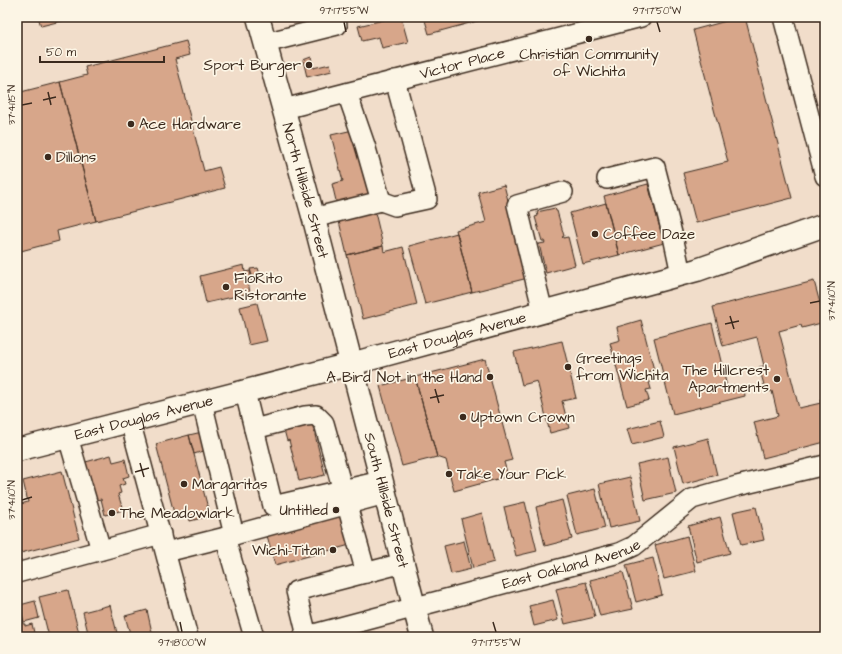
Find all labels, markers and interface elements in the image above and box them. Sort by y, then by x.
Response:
text: 97°17'55"W [319,4,369,18]
text: 97°17'50"W [633,4,682,18]
marker: Christian Community of Wichita [584,34,594,44]
scale bar [40,38,164,64]
street label: Victor Place [417,42,507,84]
text: 50 m [46,44,77,61]
place label: Christian Community of Wichita [519,44,659,82]
place label: Sport Burger [204,55,301,77]
marker: Sport Burger [304,60,314,70]
text: 37°41'15"N [5,85,19,125]
place label: Ace Hardware [139,114,241,135]
marker: Ace Hardware [126,119,136,129]
street label: North Hillside Street [277,120,334,261]
place label: Dillons [56,147,97,168]
marker: Dillons [43,152,53,162]
place label: Coffee Daze [603,224,695,245]
marker: Coffee Daze [590,229,600,239]
place label: FioRito Ristorante [234,268,307,306]
text: 37°41'10"N [825,281,839,321]
marker: FioRito Ristorante [221,282,231,292]
street label: East Douglas Avenue [386,306,529,364]
place label: Greetings from Wichita [576,348,669,386]
place label: The Hillcrest Apartments [683,360,769,398]
marker: Greetings from Wichita [563,362,573,372]
place label: A Bird Not in the Hand [326,367,482,388]
marker: A Bird Not in the Hand [485,372,495,382]
marker: The Hillcrest Apartments [772,374,782,384]
street label: East Douglas Avenue [72,389,215,445]
place label: Uptown Crown [471,407,575,428]
marker: Uptown Crown [458,412,468,422]
street label: South Hillside Street [359,430,414,570]
place label: Take Your Pick [457,464,566,485]
marker: Take Your Pick [444,469,454,479]
place label: Margaritas [192,474,268,496]
marker: Margaritas [179,479,189,489]
text: 37°41'10"N [5,480,19,520]
place label: Untitled [280,500,328,521]
place label: The Meadowlark [120,503,235,524]
marker: Untitled [331,505,341,515]
marker: The Meadowlark [107,508,117,518]
street label: East Oakland Avenue [500,534,645,594]
place label: Wichi-Titan [252,540,325,561]
marker: Wichi-Titan [328,545,338,555]
text: 97°18'00"W [158,636,207,650]
text: 97°17'55"W [471,636,521,650]

